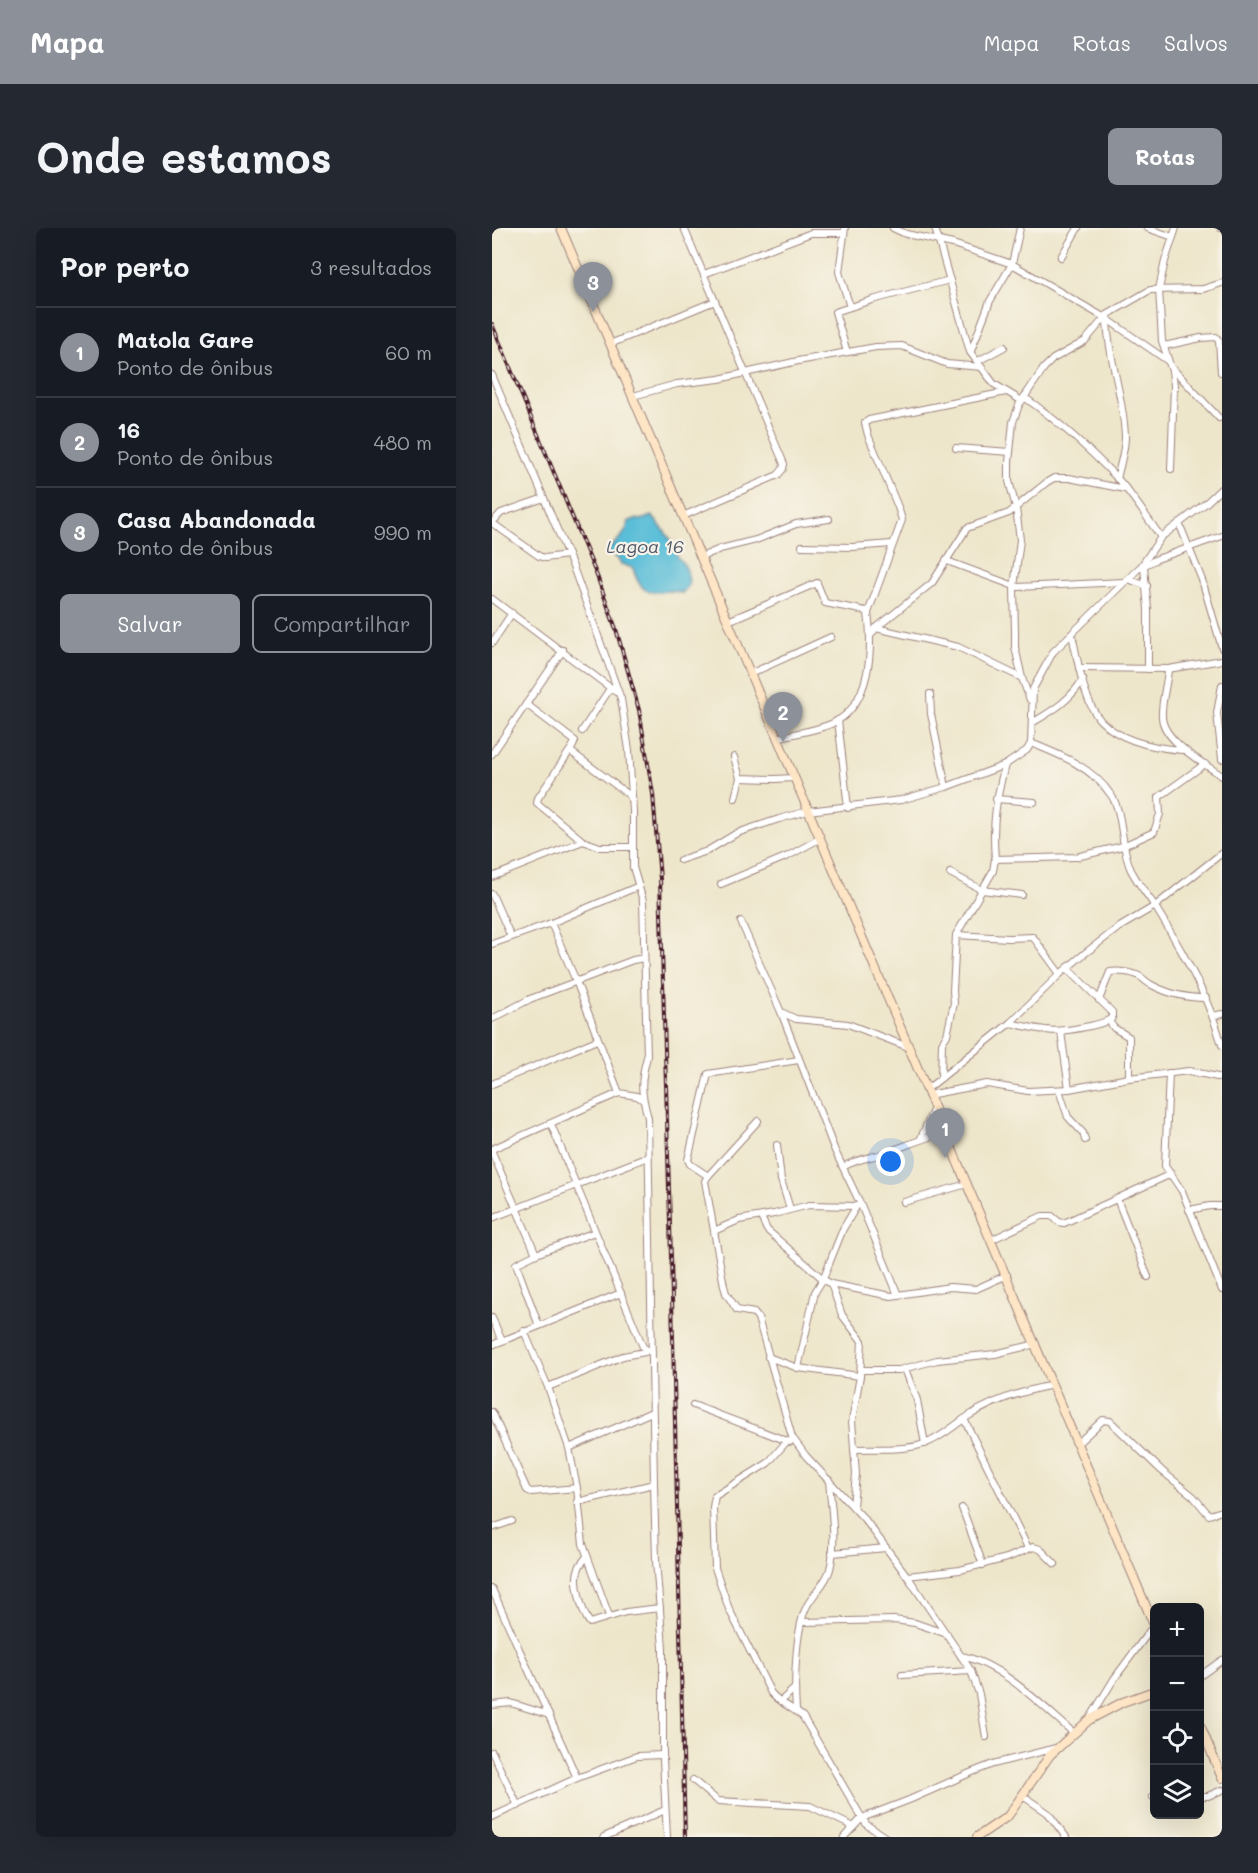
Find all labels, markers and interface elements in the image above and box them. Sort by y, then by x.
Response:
text: Mapa [30,24,105,60]
text: Mapa [984,29,1040,56]
text: Rotas [1073,29,1131,56]
text: Salvos [1164,29,1228,56]
button: Rotas [1108,128,1222,185]
text: Onde estamos [36,129,332,184]
text: Por perto [60,250,189,284]
text: 3 resultados [310,254,432,280]
pin: 3 [574,262,612,312]
text: Matola Gare [117,325,254,354]
text: 1 [75,339,84,365]
text: 60 m [385,339,432,365]
text: Ponto de ônibus [117,354,273,380]
text: 16 [117,415,140,444]
text: 2 [74,429,85,455]
text: 480 m [373,429,432,455]
text: Ponto de ônibus [117,444,273,470]
text: Casa Abandonada [117,505,316,534]
text: 3 [74,519,86,545]
text: 990 m [374,519,432,545]
text: Ponto de ônibus [117,534,273,560]
water label: Lagoa 16 [606,534,684,558]
button: Salvar [60,594,240,653]
button: Compartilhar [252,594,432,653]
pin: 2 [764,692,802,742]
pin: 1 [926,1108,964,1158]
your location [876,1147,905,1176]
map controls [1150,1603,1204,1819]
button: + [1150,1603,1204,1657]
button: − [1150,1657,1204,1711]
button: locate [1150,1711,1204,1765]
button: layers [1150,1765,1204,1819]

